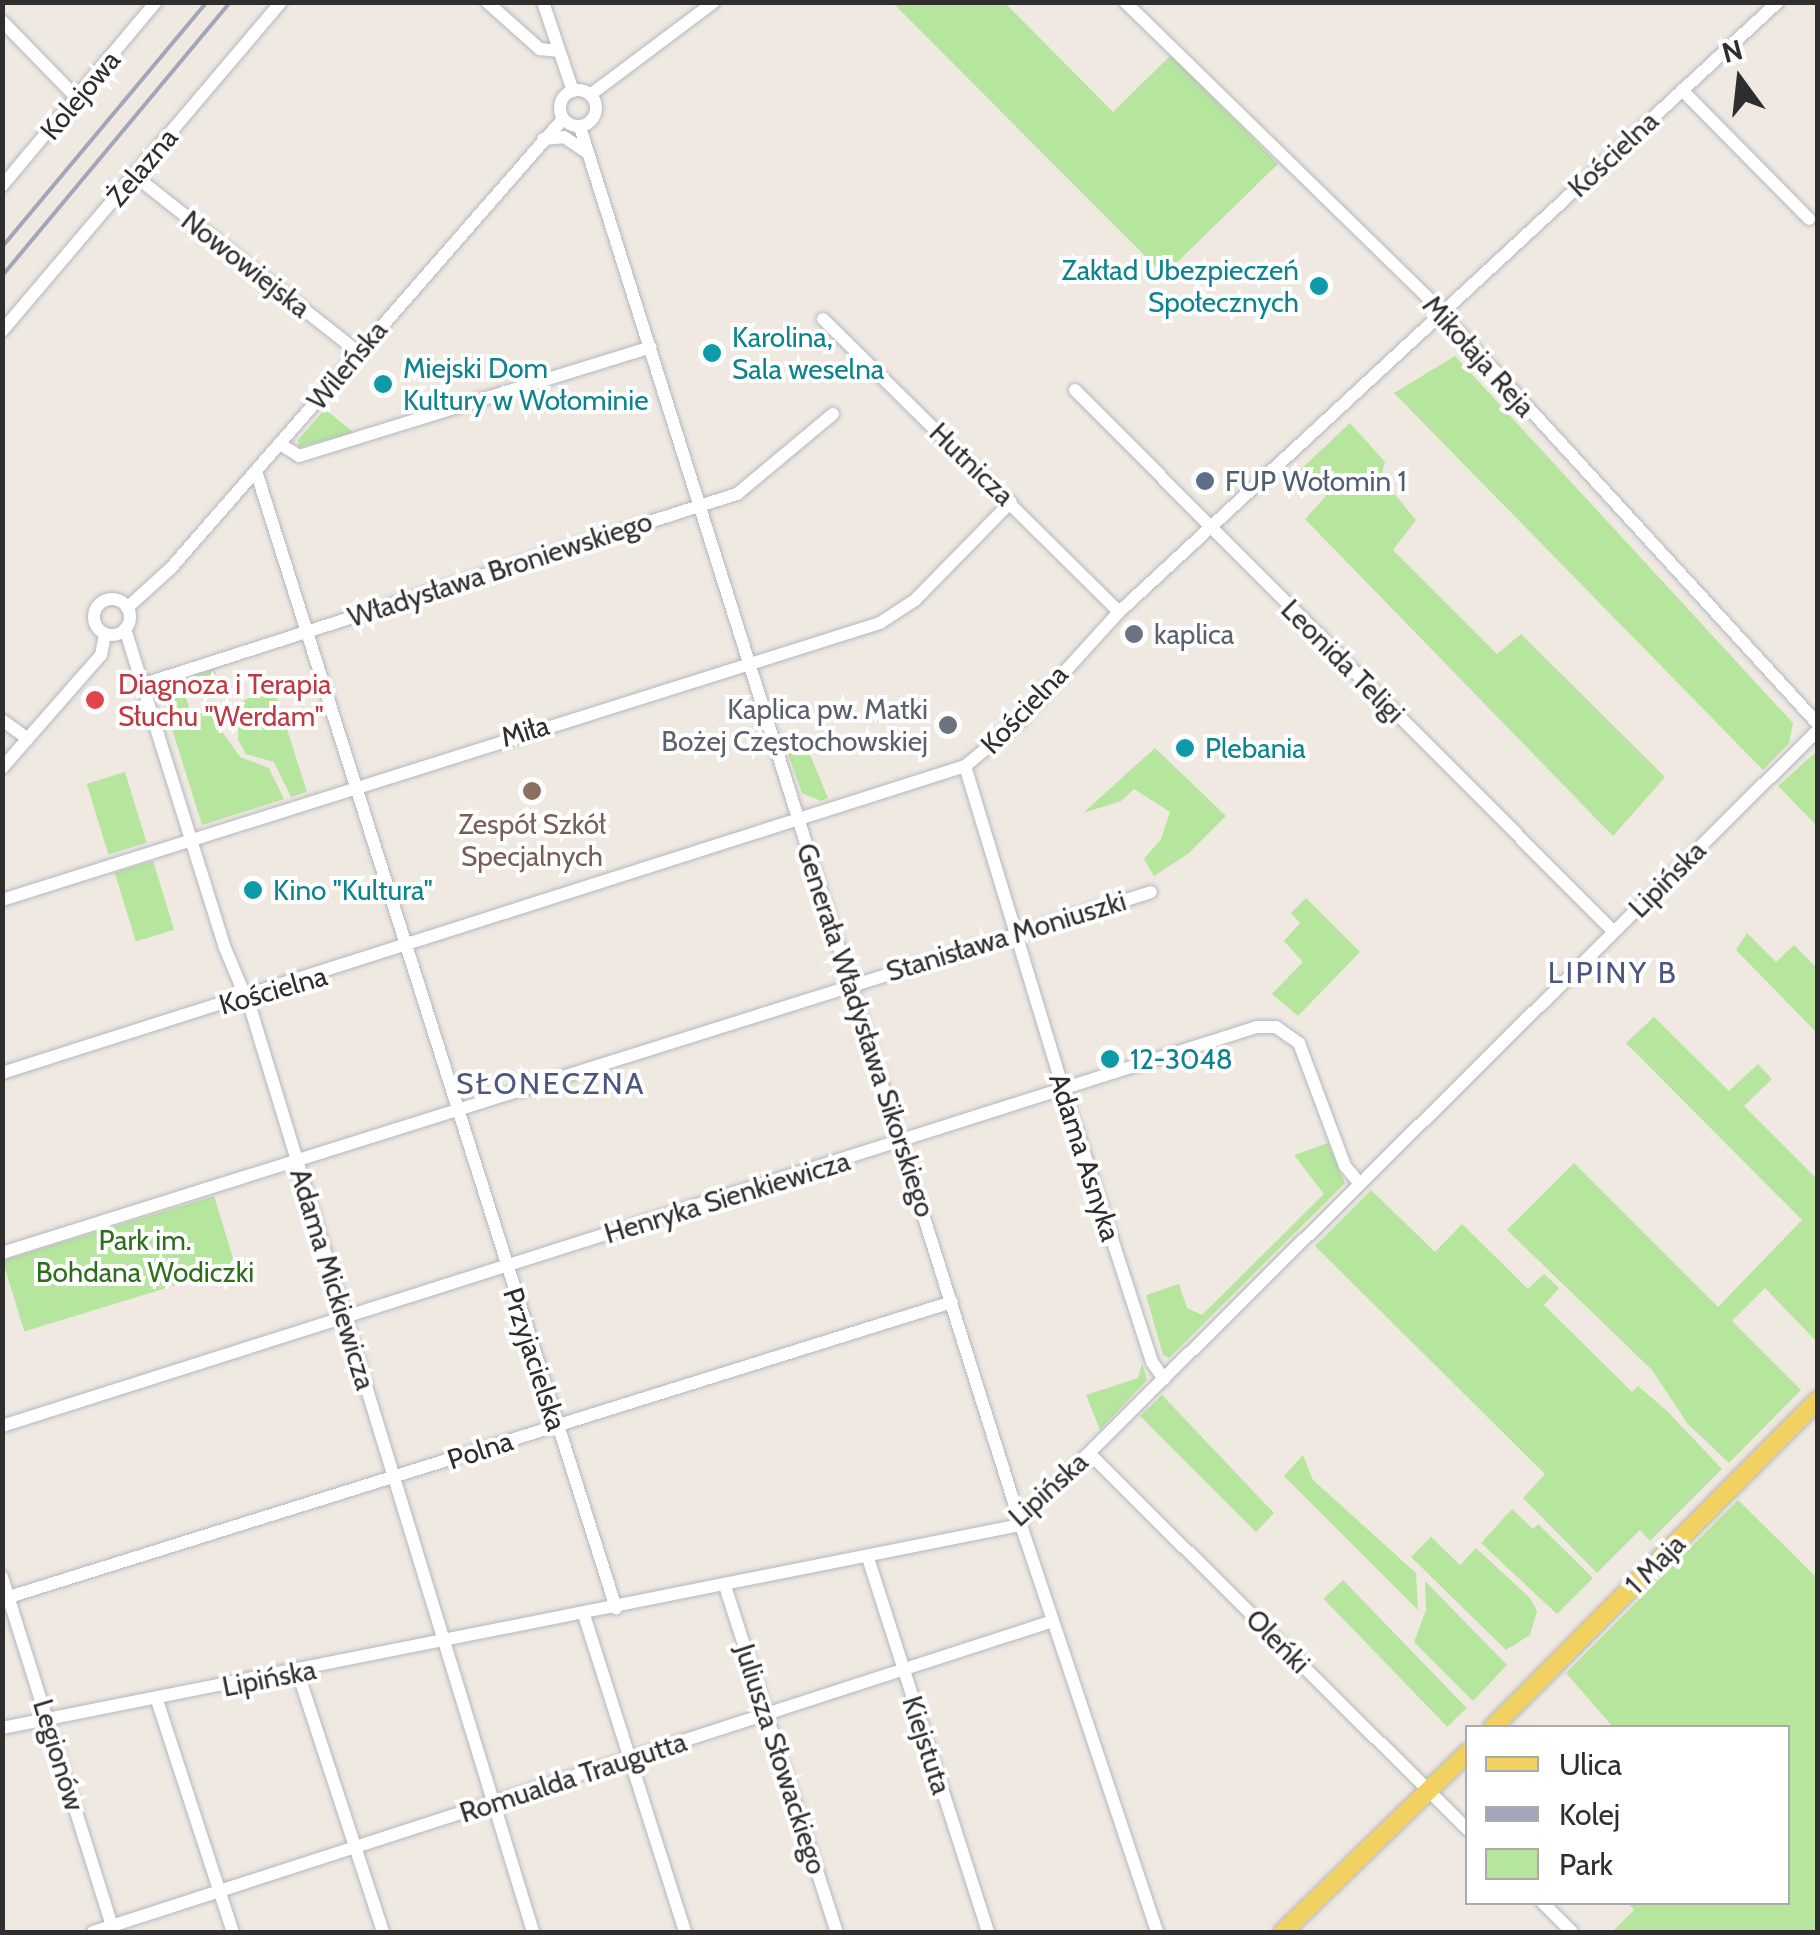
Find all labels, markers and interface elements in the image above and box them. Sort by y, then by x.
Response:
north arrow [1690,30,1790,130]
text: N [1718,32,1746,70]
street label: Kolejowa [33,44,127,146]
street label: Kościelna [1561,104,1665,204]
street label: Żelazna [100,121,184,213]
street label: Nowowiejska [175,203,317,325]
place label: Zakład Ubezpieczeń Społecznych [1062,253,1299,319]
marker: Zakład Ubezpieczeń Społecznych [1308,275,1330,297]
street label: Mikołaja Reja [1416,288,1542,424]
street label: Wileńska [300,314,394,416]
place label: Karolina, Sala weselna [732,320,884,386]
marker: Karolina, Sala weselna [701,342,723,364]
place label: Miejski Dom Kultury w Wołominie [403,351,649,417]
marker: Miejski Dom Kultury w Wołominie [372,373,394,395]
street label: Hutnicza [923,416,1021,512]
place label: FUP Wołomin 1 [1225,464,1407,498]
marker: FUP Wołomin 1 [1194,470,1216,492]
street label: Władysława Broniewskiego [344,504,656,634]
street label: Leonida Teligi [1274,592,1412,730]
place label: kaplica [1154,617,1234,651]
marker: kaplica [1123,623,1145,645]
street label: Kościelna [974,658,1074,760]
place label: Diagnoza i Terapia Słuchu "Werdam" [118,667,332,733]
marker: Diagnoza i Terapia Słuchu "Werdam" [82,687,108,713]
place label: Kaplica pw. Matki Bożej Częstochowskiej [661,692,928,758]
street label: Miła [497,708,553,754]
marker: Kaplica pw. Matki Bożej Częstochowskiej [937,714,959,736]
place label: Plebania [1205,731,1306,765]
marker: Plebania [1174,737,1196,759]
marker: Zespół Szkół Specjalnych [521,780,543,802]
place label: Zespół Szkół Specjalnych [458,807,606,873]
street label: Lipińska [1622,834,1712,924]
street label: Generała Władysława Sikorskiego [790,839,942,1221]
place label: Kino "Kultura" [273,873,433,907]
marker: Kino "Kultura" [242,879,264,901]
street label: Stanisława Moniuszki [882,884,1130,988]
district label: LIPINY B [1548,955,1678,991]
street label: Kościelna [215,959,331,1021]
place label: 12-3048 [1130,1042,1233,1076]
marker: 12-3048 [1099,1048,1121,1070]
district label: SŁONECZNA [456,1066,646,1102]
street label: Adama Asnyka [1042,1069,1128,1245]
street label: Henryka Sienkiewicza [600,1144,854,1250]
street label: Adama Mickiewicza [283,1164,383,1394]
park label: Park im. Bohdana Wodiczki [36,1223,254,1289]
street label: Przyjacielska [496,1283,574,1435]
street label: Polna [443,1424,517,1476]
street label: Lipińska [1002,1445,1094,1533]
street label: 1 Maja [1618,1527,1692,1601]
street label: Oleńki [1239,1602,1317,1680]
street label: Juliusza Słowackiego [728,1640,834,1878]
street label: Lipińska [219,1652,319,1704]
street label: Kiejstuta [895,1692,959,1798]
street label: Legionów [26,1695,92,1815]
street label: Romualda Traugutta [455,1725,691,1829]
legend [1465,1725,1790,1905]
text: Ulica [1559,1746,1622,1783]
text: Kolej [1559,1796,1620,1833]
text: Park [1559,1846,1613,1883]

